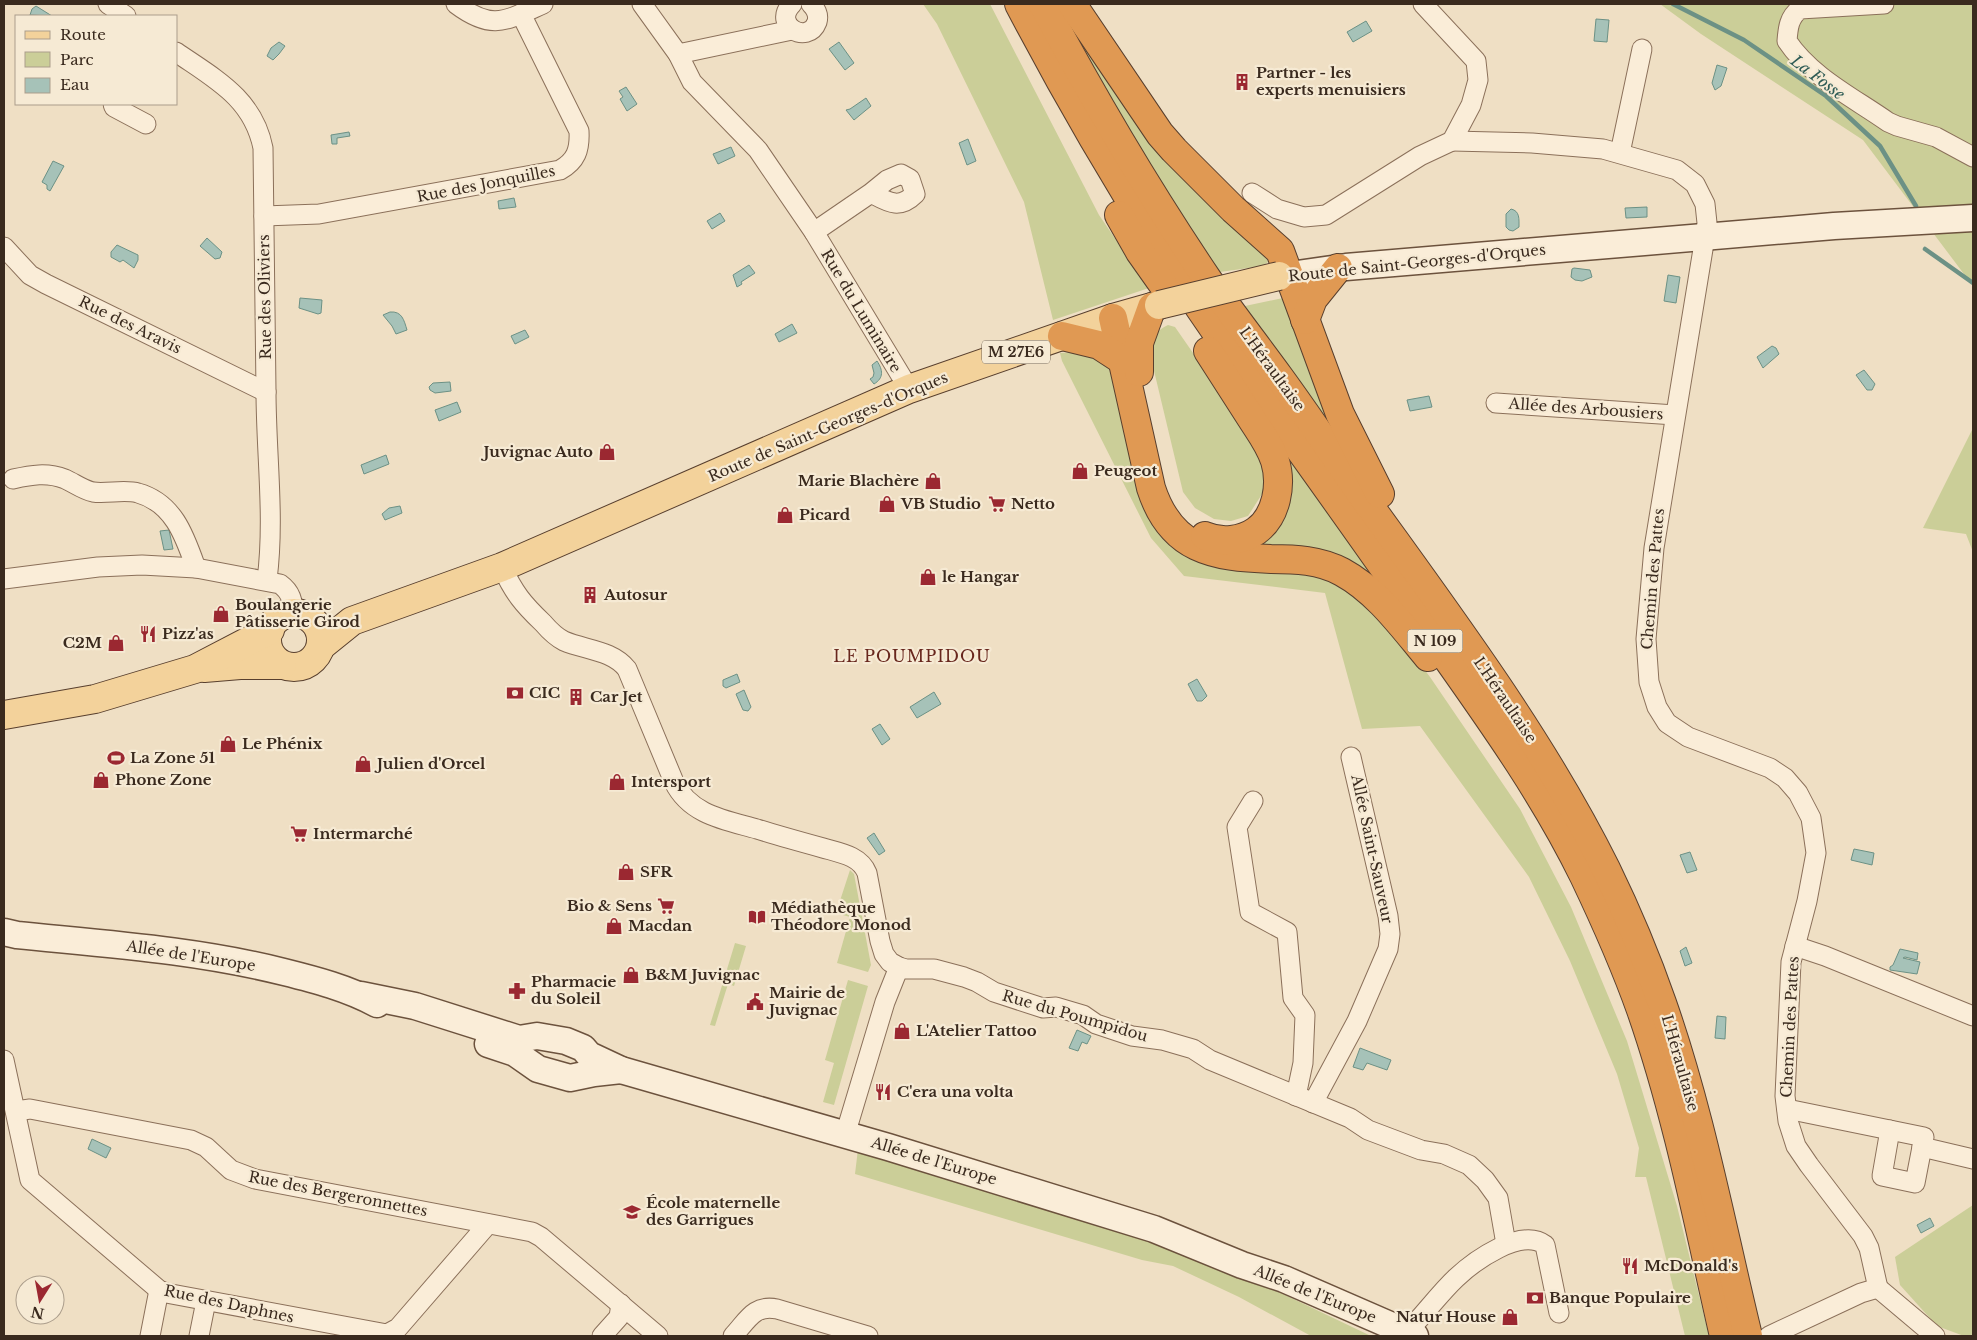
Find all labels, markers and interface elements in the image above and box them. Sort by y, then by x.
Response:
legend [15,15,178,105]
text: Route [60,25,106,44]
text: Parc [60,50,93,69]
water label: La Fosse [1786,50,1849,104]
place label: Partner - les experts menuisiers [1256,63,1406,99]
building icon: Partner - les experts menuisiers [1232,72,1252,92]
text: Eau [60,75,89,94]
street label: Rue des Jonquilles [415,161,557,206]
street label: Rue des Oliviers [254,234,275,360]
street label: Route de Saint-Georges-d'Orques [1287,240,1547,285]
street label: Rue du Luminaire [817,246,906,376]
street label: Rue des Aravis [76,292,185,358]
street label: L'Héraultaise [1235,323,1309,415]
road number: M 27E6 [982,341,1050,364]
street label: Route de Saint-Georges-d'Orques [705,367,951,486]
street label: Allée des Arbousiers [1507,394,1664,423]
place label: Juvignac Auto [480,442,593,461]
shop icon: Juvignac Auto [597,442,617,462]
shop icon: Peugeot [1070,461,1090,481]
place label: Peugeot [1094,461,1158,480]
place label: Marie Blachère [798,471,919,490]
shop icon: Marie Blachère [923,471,943,491]
shop icon: VB Studio [877,494,897,514]
place label: VB Studio [900,494,981,513]
supermarket icon: Netto [987,494,1007,514]
place label: Netto [1011,494,1055,513]
shop icon: Picard [775,505,795,525]
place label: Picard [799,505,851,524]
street label: Chemin des Pattes [1637,507,1668,650]
shop icon: le Hangar [918,567,938,587]
place label: le Hangar [942,567,1020,586]
building icon: Autosur [580,585,600,605]
place label: Autosur [603,585,668,604]
place label: Boulangerie Pâtisserie Girod [235,595,361,631]
shop icon: Boulangerie Pâtisserie Girod [211,604,231,624]
restaurant icon: Pizz'as [138,624,158,644]
place label: Pizz'as [162,624,214,643]
road number: N 109 [1408,630,1462,652]
place label: C2M [63,633,102,652]
shop icon: C2M [106,633,126,653]
district label: LE POUMPIDOU [833,646,991,666]
street label: L'Héraultaise [1470,653,1541,746]
bank icon: CIC [505,683,525,703]
place label: CIC [529,683,560,702]
building icon: Car Jet [566,687,586,707]
place label: Car Jet [590,687,643,706]
shop icon: Le Phénix [218,734,238,754]
place label: Le Phénix [242,734,323,753]
sports icon: La Zone 51 [106,748,126,768]
place label: La Zone 51 [130,748,215,767]
shop icon: Julien d'Orcel [353,754,373,774]
place label: Julien d'Orcel [374,754,486,773]
shop icon: Phone Zone [91,770,111,790]
place label: Phone Zone [115,770,212,789]
shop icon: Intersport [607,772,627,792]
place label: Intersport [631,772,711,791]
street label: Allée Saint-Sauveur [1347,772,1398,926]
supermarket icon: Intermarché [289,824,309,844]
place label: Intermarché [313,824,413,843]
shop icon: SFR [616,862,636,882]
place label: SFR [640,862,673,881]
place label: Bio & Sens [567,896,652,915]
supermarket icon: Bio & Sens [656,896,676,916]
place label: Médiathèque Théodore Monod [771,898,912,934]
library icon: Médiathèque Théodore Monod [747,907,767,927]
shop icon: Macdan [604,916,624,936]
place label: Macdan [628,916,692,935]
street label: Allée de l'Europe [124,936,257,975]
street label: Chemin des Pattes [1776,955,1803,1098]
shop icon: B&M Juvignac [621,965,641,985]
place label: B&M Juvignac [645,965,760,984]
place label: Pharmacie du Soleil [531,972,617,1008]
pharmacy icon: Pharmacie du Soleil [507,981,527,1001]
place label: Mairie de Juvignac [766,983,845,1019]
street label: Rue du Poumpidou [1000,986,1150,1045]
public building icon: Mairie de Juvignac [745,992,765,1012]
street label: L'Héraultaise [1658,1012,1703,1113]
shop icon: L'Atelier Tattoo [892,1021,912,1041]
place label: L'Atelier Tattoo [916,1021,1037,1040]
restaurant icon: C'era una volta [873,1082,893,1102]
place label: C'era una volta [897,1082,1014,1101]
street label: Allée de l'Europe [868,1132,999,1189]
street label: Rue des Bergeronnettes [247,1167,430,1220]
place label: École maternelle des Garrigues [646,1193,780,1229]
school or university icon: École maternelle des Garrigues [622,1202,642,1222]
restaurant icon: McDonald's [1620,1256,1640,1276]
place label: McDonald's [1644,1256,1738,1275]
street label: Allée de l'Europe [1250,1260,1379,1327]
north arrow [15,1275,65,1325]
street label: Rue des Daphnes [162,1280,296,1327]
bank icon: Banque Populaire [1525,1288,1545,1308]
place label: Banque Populaire [1549,1288,1691,1307]
text: N [29,1303,46,1323]
place label: Natur House [1396,1307,1496,1326]
shop icon: Natur House [1500,1307,1520,1327]

